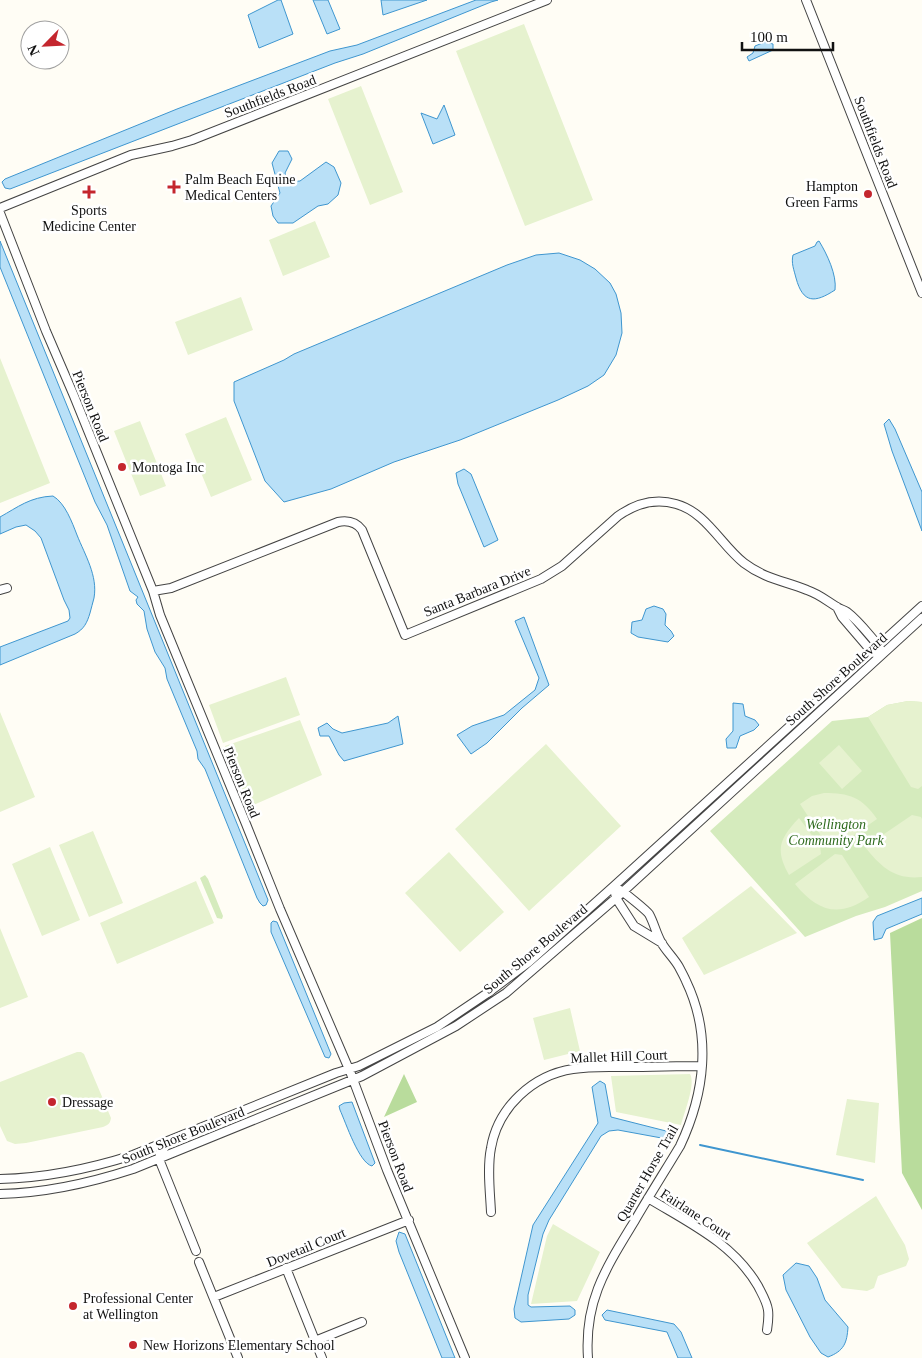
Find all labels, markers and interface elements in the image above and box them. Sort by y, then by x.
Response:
north arrow [20,20,70,70]
scale bar [742,20,833,52]
text: 100 m [750,29,788,45]
text: N [25,42,42,58]
street label: Southfields Road [222,72,318,121]
street label: Southfields Road [851,94,900,190]
place label: Palm Beach Equine Medical Centers [185,172,295,203]
place label: Hampton Green Farms [785,179,858,210]
marker: Palm Beach Equine Medical Centers [167,180,181,194]
marker: Sports Medicine Center [82,185,96,199]
marker: Hampton Green Farms [862,188,874,200]
place label: Sports Medicine Center [42,203,136,234]
street label: Pierson Road [70,369,112,444]
place label: Montoga Inc [132,460,204,475]
marker: Montoga Inc [116,461,128,473]
street label: Santa Barbara Drive [421,563,533,620]
street label: South Shore Boulevard [783,630,890,729]
street label: Pierson Road [221,745,263,820]
park label: Wellington Community Park [788,817,884,848]
street label: South Shore Boulevard [480,902,590,997]
street label: Mallet Hill Court [570,1047,668,1066]
place label: Dressage [62,1095,113,1110]
marker: Dressage [46,1096,58,1108]
street label: South Shore Boulevard [120,1104,247,1167]
street label: Pierson Road [375,1118,416,1194]
street label: Quarter Horse Trail [614,1122,681,1224]
street label: Fairlane Court [658,1186,734,1243]
street label: Dovetail Court [265,1225,348,1270]
place label: Professional Center at Wellington [83,1291,193,1322]
marker: Professional Center at Wellington [67,1300,79,1312]
place label: New Horizons Elementary School [143,1338,335,1353]
marker: New Horizons Elementary School [127,1339,139,1351]

